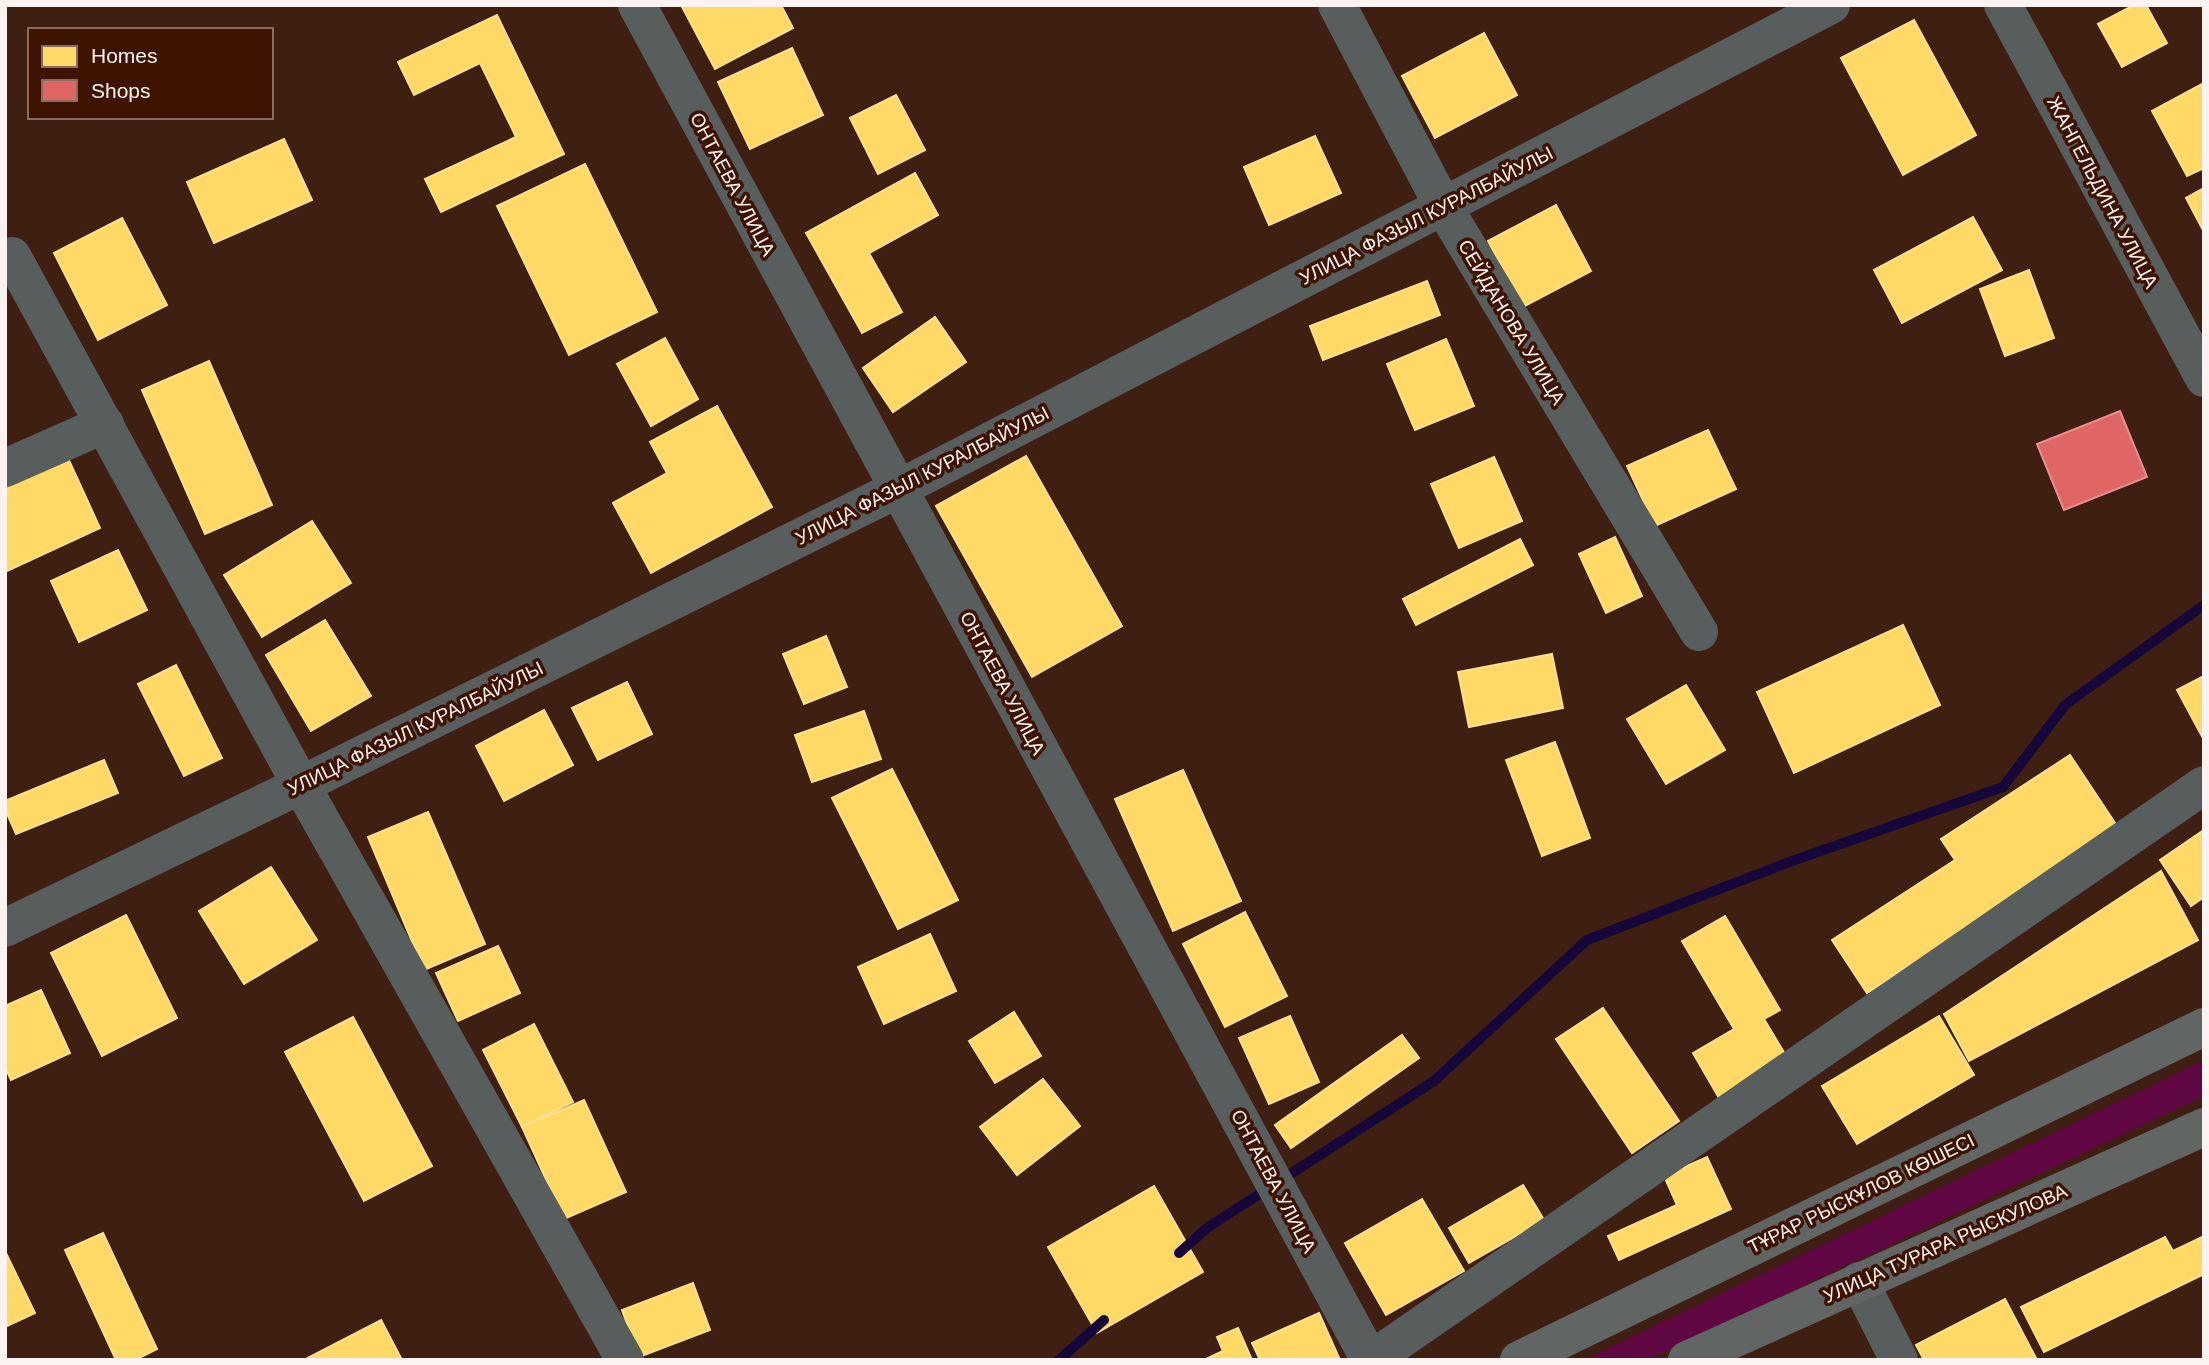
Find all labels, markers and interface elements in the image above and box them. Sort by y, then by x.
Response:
legend [28,28,273,119]
text: Homes [91,44,158,67]
text: Shops [91,79,151,102]
street label: ЖАНГЕЛЬДИНА УЛИЦА [2043,93,2162,292]
street label: ОНТАЕВА УЛИЦА [686,109,779,260]
street label: УЛИЦА ФАЗЫЛ КУРАЛБАЙУЛЫ [1296,142,1556,289]
street label: СЕЙДАНОВА УЛИЦА [1454,236,1569,409]
street label: УЛИЦА ФАЗЫЛ КУРАЛБАЙУЛЫ [792,402,1052,549]
street label: ОНТАЕВА УЛИЦА [956,608,1049,759]
street label: УЛИЦА ФАЗЫЛ КУРАЛБАЙУЛЫ [284,657,546,800]
street label: ОНТАЕВА УЛИЦА [1227,1106,1320,1257]
street label: ТҰРАР РЫСКҰЛОВ КӨШЕСІ [1745,1129,1978,1258]
street label: УЛИЦА ТУРАРА РЫСКУЛОВА [1820,1180,2071,1307]

